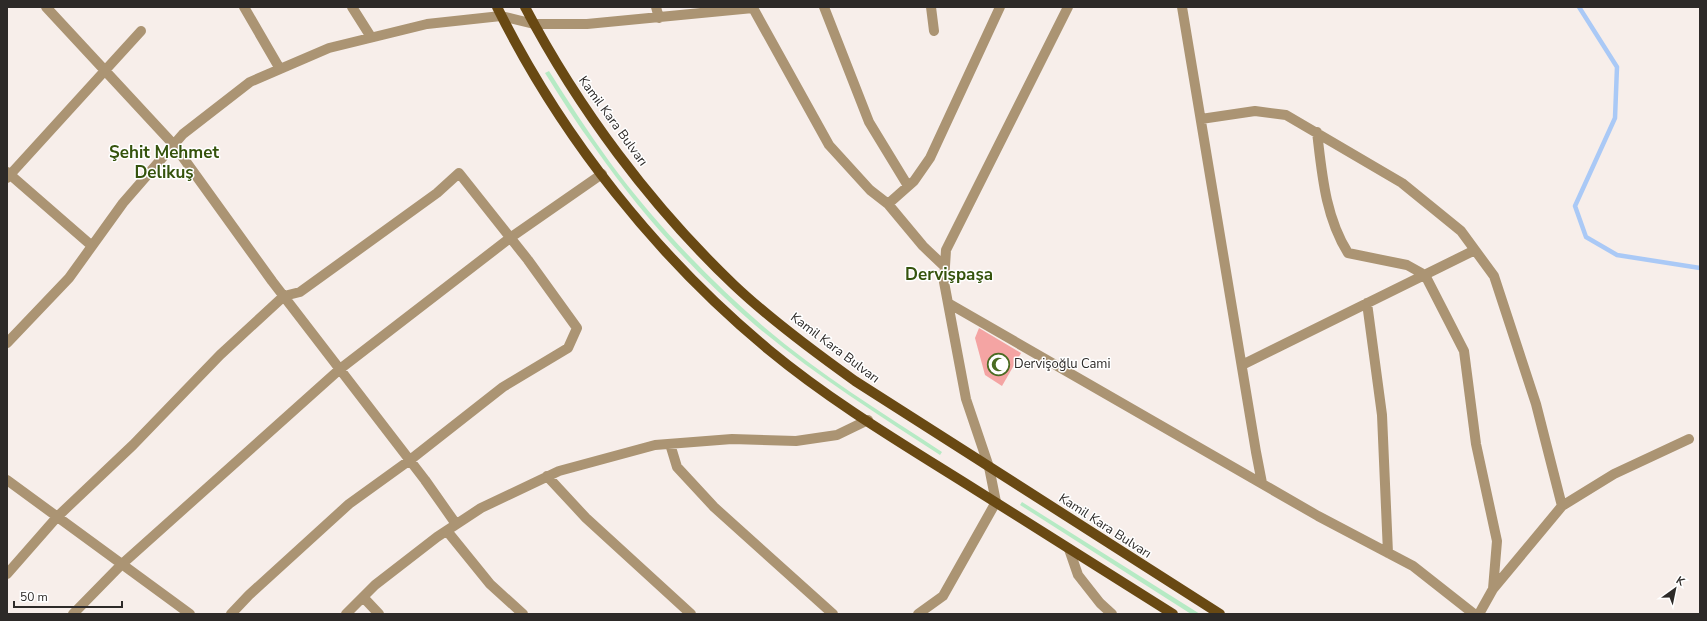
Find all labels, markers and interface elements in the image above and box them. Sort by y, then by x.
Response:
street label: Kamil Kara Bulvarı [574,72,652,170]
district label: Şehit Mehmet Delikuş [109,141,219,184]
district label: Dervişpaşa [905,263,993,286]
street label: Kamil Kara Bulvarı [787,309,883,387]
mosque icon: Dervişoğlu Cami [985,351,1011,377]
place label: Dervişoğlu Cami [1014,355,1110,373]
street label: Kamil Kara Bulvarı [1055,489,1155,563]
north arrow [1655,569,1695,609]
text: K [1673,573,1688,590]
scale bar [14,583,122,609]
text: 50 m [20,589,48,605]

